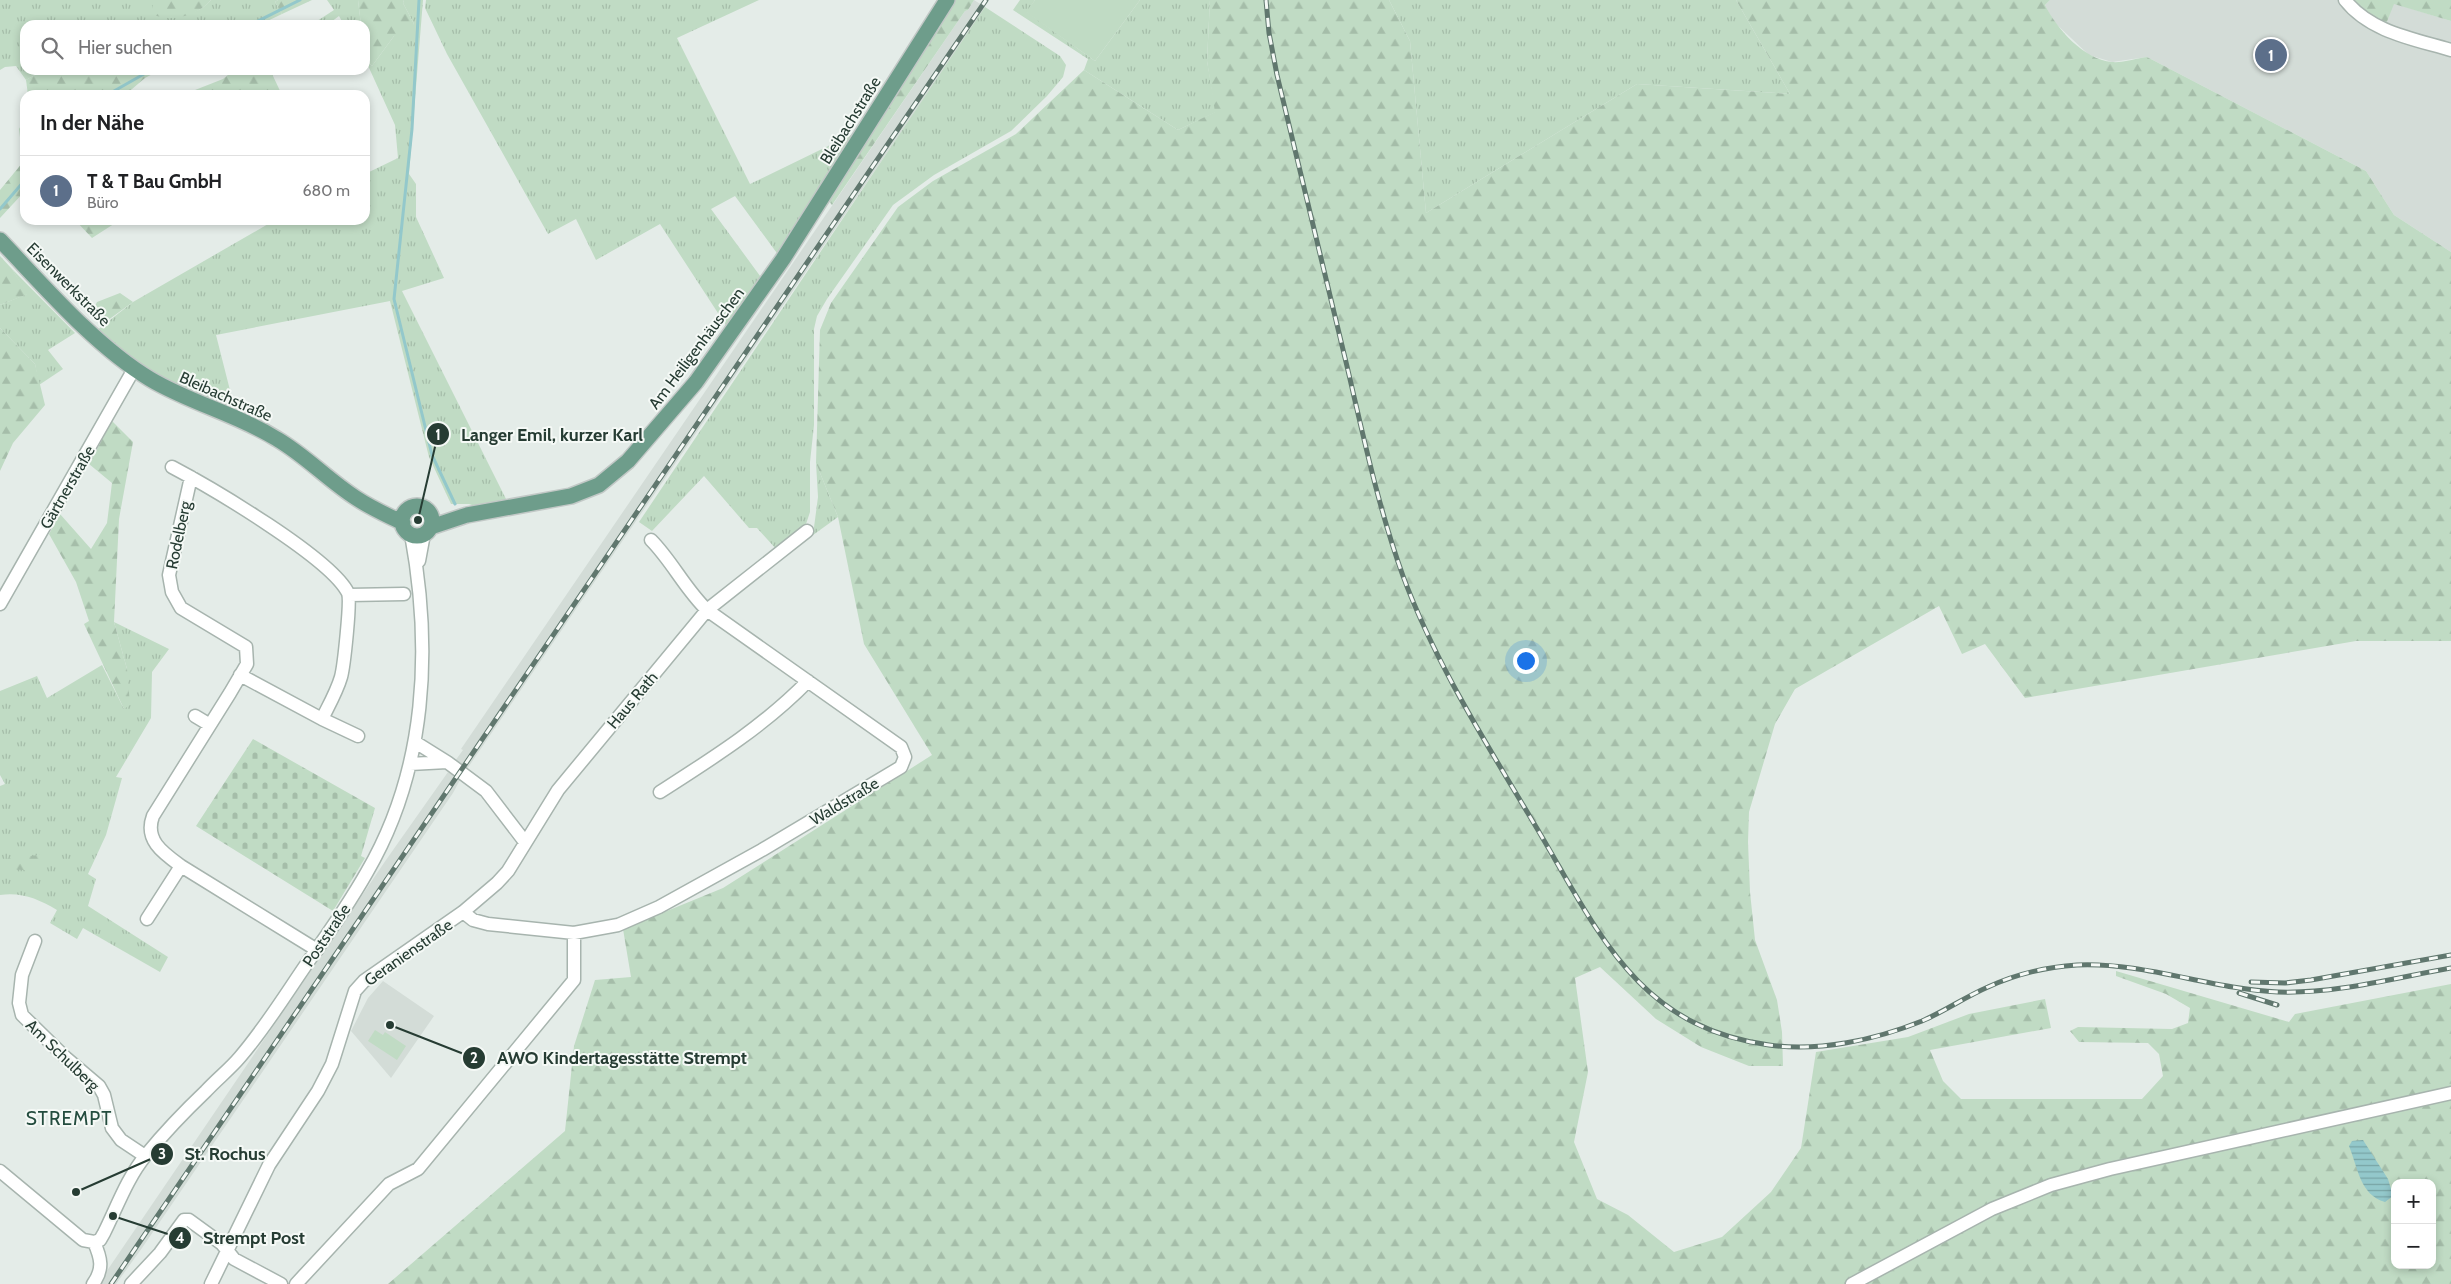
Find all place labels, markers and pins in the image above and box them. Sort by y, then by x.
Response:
pin: 1 [2255,36,2287,74]
callout: Langer Emil, kurzer Karl [425,418,653,451]
callout: AWO Kindertagesstätte Strempt [462,1041,757,1074]
callout: St. Rochus [150,1138,276,1171]
callout: Strempt Post [168,1221,315,1254]

